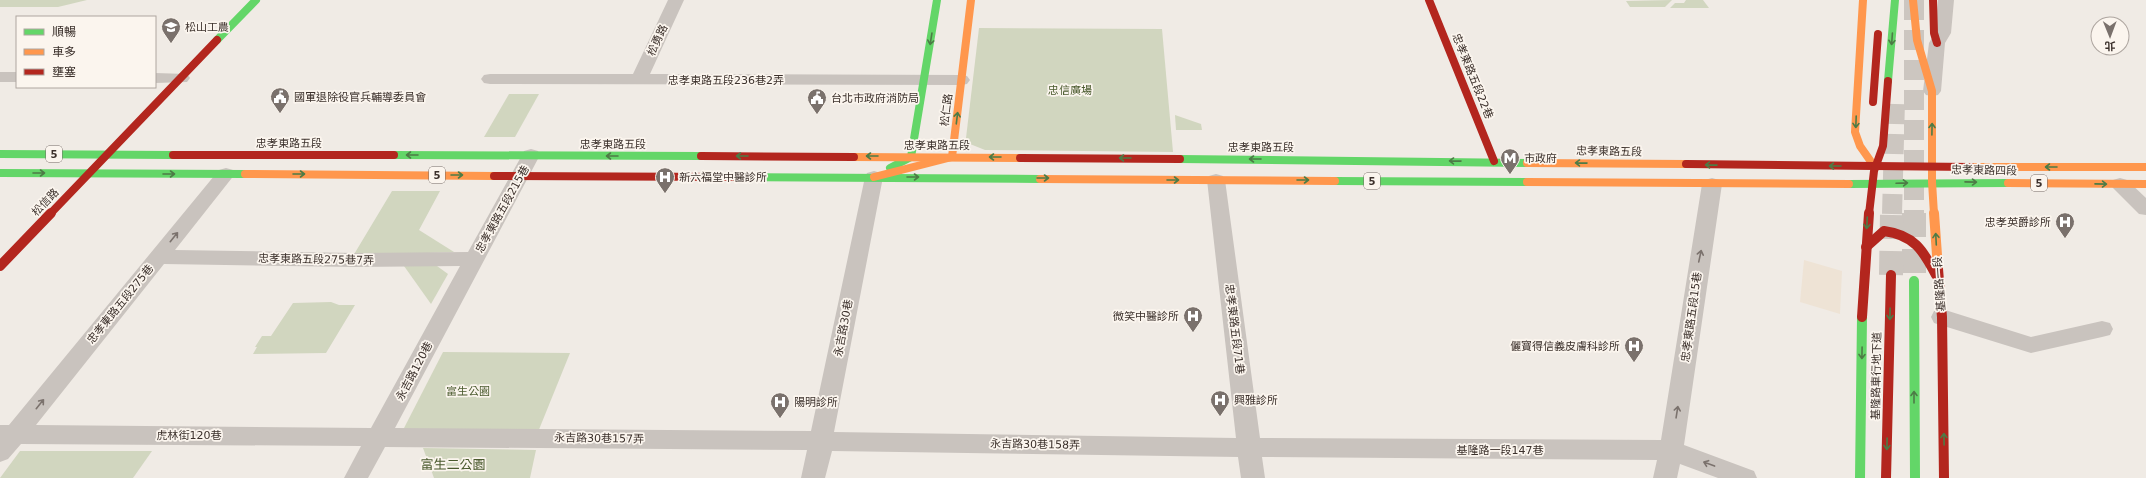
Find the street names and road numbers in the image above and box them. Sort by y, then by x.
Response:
street label: 松勇路 [645,23,670,58]
street label: 忠孝東路五段22巷 [1449,32,1496,121]
street label: 忠孝東路五段236巷2弄 [668,74,784,87]
street label: 松仁路 [938,93,955,127]
street label: 忠孝東路五段 [256,137,322,150]
street label: 忠孝東路五段 [580,138,646,151]
street label: 忠孝東路五段 [904,139,970,152]
street label: 忠孝東路五段 [1228,141,1294,154]
street label: 忠孝東路五段 [1576,144,1642,159]
road number: 5 [46,146,62,162]
street label: 忠孝東路五段215巷 [473,163,532,255]
street label: 忠孝東路四段 [1951,163,2017,178]
road number: 5 [429,167,445,183]
road number: 5 [1364,173,1380,189]
road number: 5 [2031,175,2047,191]
street label: 松信路 [29,186,61,219]
street label: 忠孝東路五段275巷7弄 [258,252,374,267]
street label: 基隆路一段 [1931,256,1948,312]
street label: 忠孝東路五段275巷 [85,262,156,346]
street label: 忠孝東路五段15巷 [1679,271,1704,363]
street label: 忠孝東路五段71巷 [1223,283,1247,375]
street label: 永吉路30巷 [832,298,855,358]
street label: 基隆路車行地下道 [1869,332,1884,420]
street label: 永吉路120巷 [393,339,435,403]
street label: 虎林街120巷 [157,429,222,442]
street label: 永吉路30巷157弄 [554,431,644,446]
street label: 永吉路30巷158弄 [990,437,1080,452]
street label: 基隆路一段147巷 [1457,444,1544,457]

